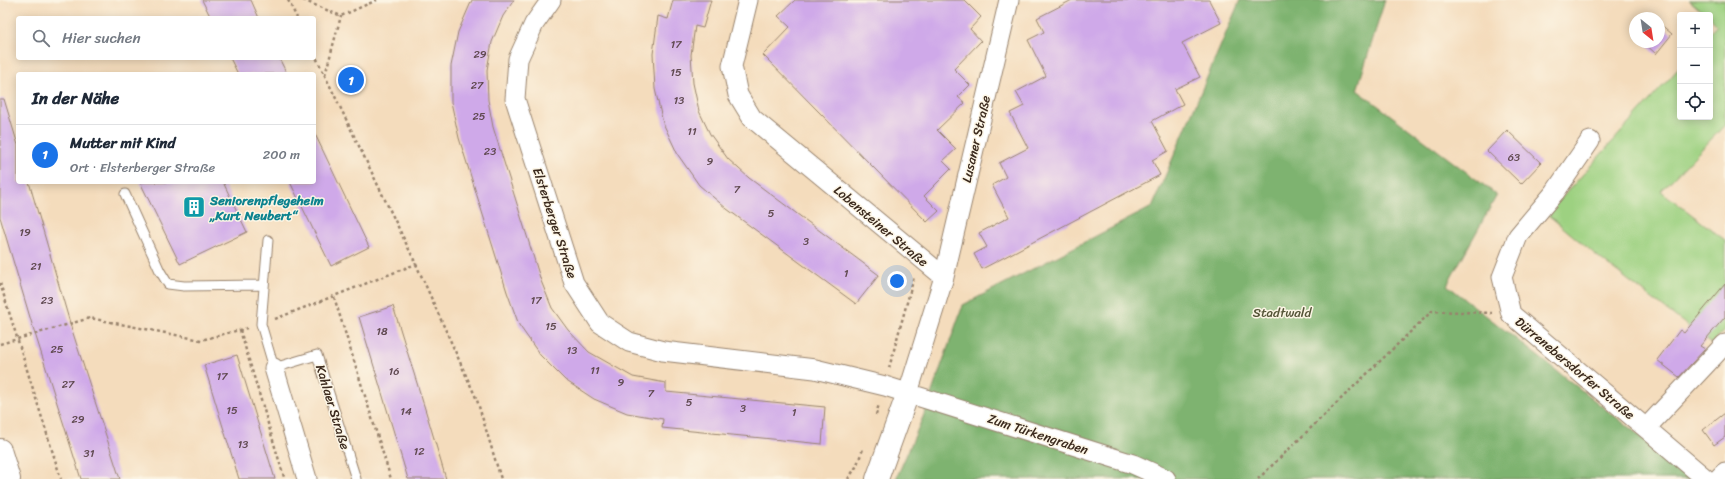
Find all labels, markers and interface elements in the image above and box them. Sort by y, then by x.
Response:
north arrow [1629,12,1665,48]
map controls [1677,12,1713,120]
button: + [1677,12,1713,48]
search box [16,16,316,60]
text: Hier suchen [62,25,141,51]
icon: search [30,27,52,49]
house number: 17 [671,35,682,54]
house number: 29 [473,45,487,64]
button: − [1677,48,1713,84]
house number: 15 [670,63,682,82]
pin: 1 [338,65,364,95]
house number: 27 [471,76,484,95]
text: In der Nähe [32,83,119,113]
button: locate [1677,84,1713,120]
house number: 13 [674,91,684,110]
street label: Lusaner Straße [955,93,997,185]
house number: 25 [472,107,486,126]
house number: 11 [687,122,697,141]
text: Mutter mit Kind [70,130,175,156]
house number: 23 [484,142,496,161]
text: 1 [42,143,48,166]
text: 200 m [263,143,300,166]
house number: 63 [1508,148,1520,167]
house number: 9 [707,152,714,171]
text: Ort · Elsterberger Straße [70,156,215,179]
street label: Elsterberger Straße [526,164,584,282]
street label: Lobensteiner Straße [828,179,934,273]
house number: 7 [734,180,741,199]
place label: Seniorenpflegeheim „Kurt Neubert“ [209,189,324,227]
building icon: Seniorenpflegeheim „Kurt Neubert“ [181,194,207,220]
house number: 5 [768,204,775,223]
house number: 19 [19,223,31,242]
house number: 3 [803,232,809,251]
house number: 21 [30,257,42,276]
house number: 1 [844,264,849,283]
your location [887,271,907,291]
house number: 23 [41,291,53,310]
house number: 17 [531,291,542,310]
park label: Stadtwald [1253,301,1312,324]
street label: Dürrenebersdorfer Straße [1510,311,1640,426]
house number: 15 [545,317,557,336]
house number: 18 [376,322,388,341]
house number: 25 [50,340,64,359]
house number: 13 [567,341,577,360]
house number: 11 [590,361,600,380]
street label: Kahlaer Straße [309,362,357,453]
house number: 16 [389,362,399,381]
house number: 17 [217,367,228,386]
house number: 9 [618,373,625,392]
house number: 27 [62,375,75,394]
house number: 7 [648,384,655,403]
house number: 5 [686,393,693,412]
house number: 3 [740,399,746,418]
house number: 15 [226,401,238,420]
house number: 14 [400,402,412,421]
house number: 1 [792,403,797,422]
street label: Zum Türkengraben [985,407,1091,461]
house number: 29 [71,410,85,429]
house number: 13 [238,435,248,454]
house number: 12 [413,442,425,461]
house number: 31 [84,444,95,463]

